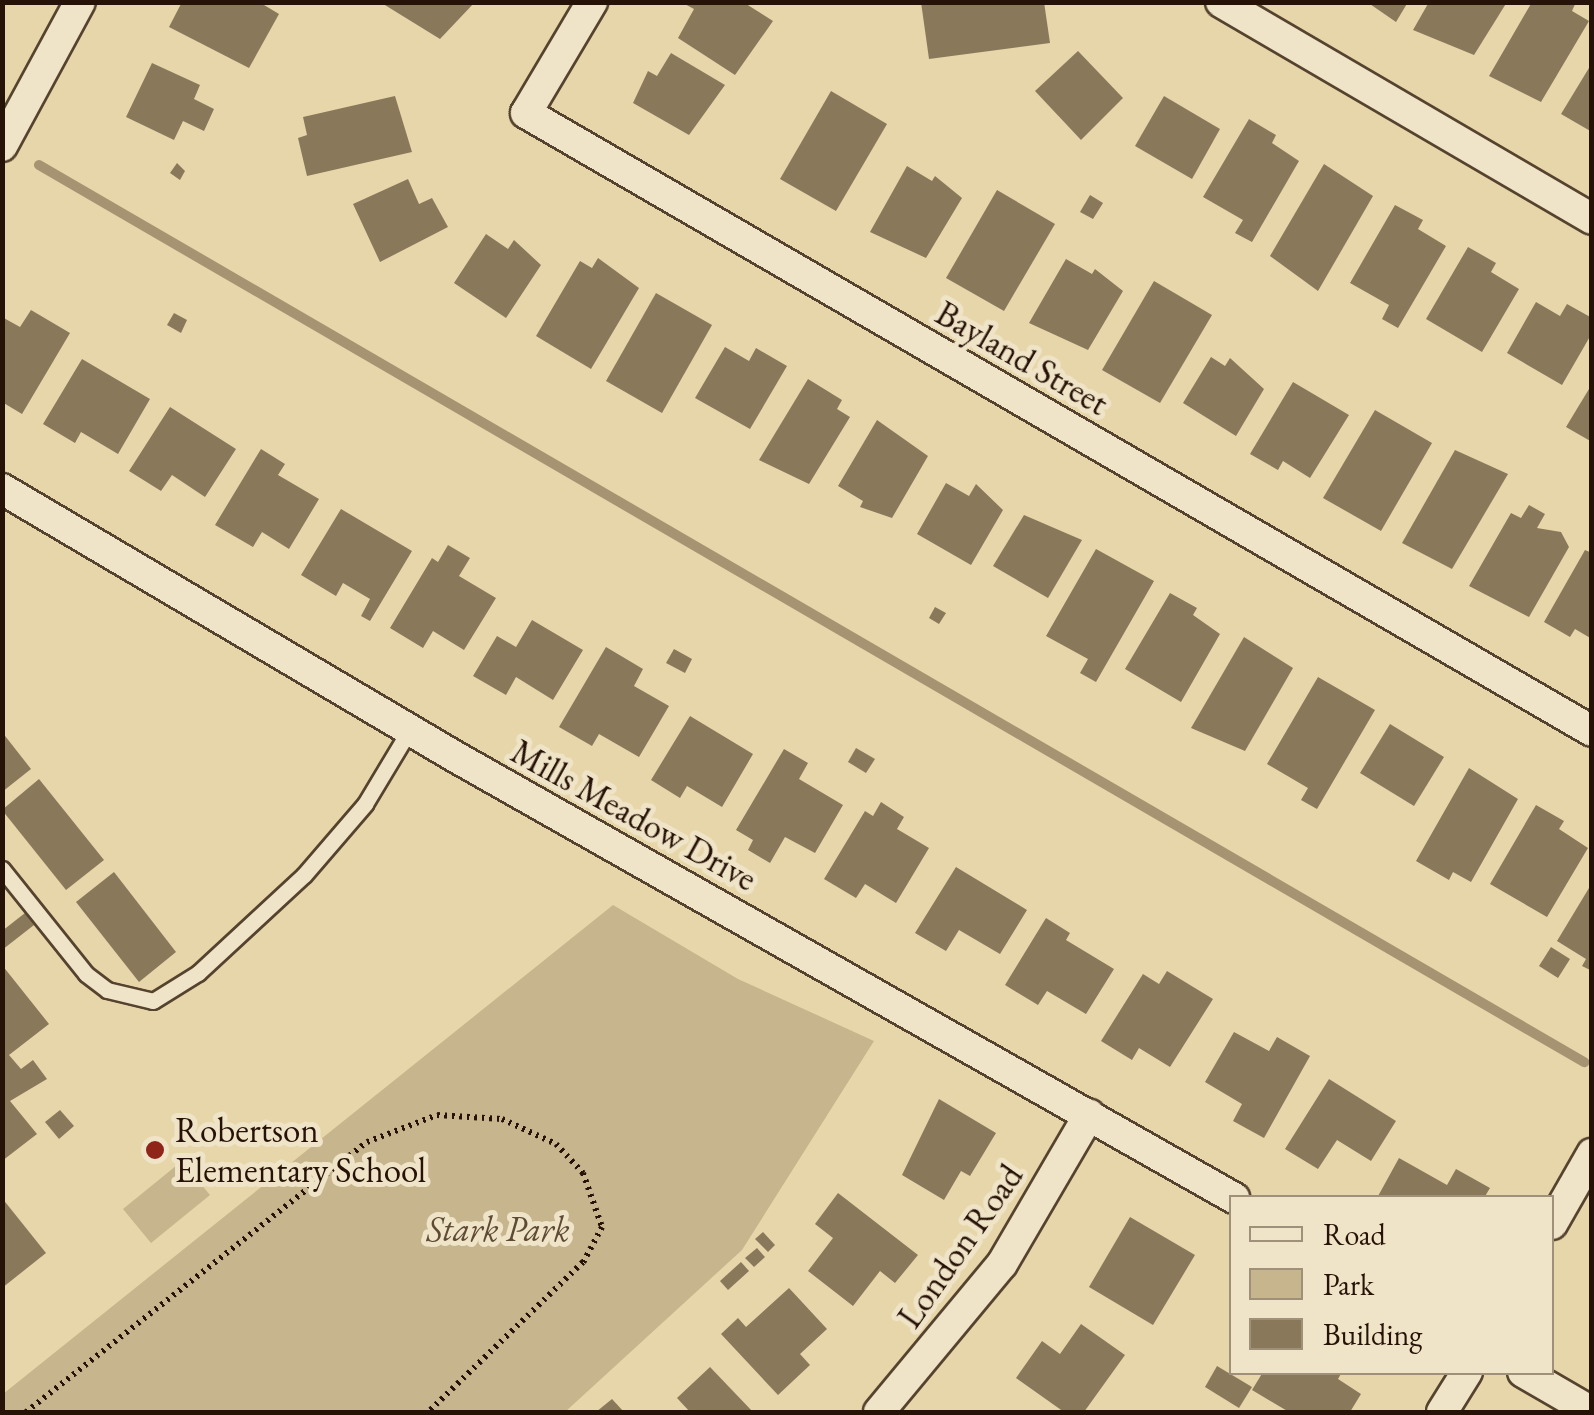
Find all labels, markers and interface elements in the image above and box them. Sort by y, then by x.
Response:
street label: Bayland Street [928,292,1116,424]
street label: Mills Meadow Drive [504,730,764,900]
place label: Robertson Elementary School [175,1109,426,1191]
marker: Robertson Elementary School [144,1139,166,1161]
street label: London Road [888,1156,1032,1336]
legend [1229,1195,1554,1375]
park label: Stark Park [426,1208,570,1250]
text: Road [1323,1215,1386,1254]
text: Park [1323,1265,1374,1304]
text: Building [1323,1315,1422,1354]

